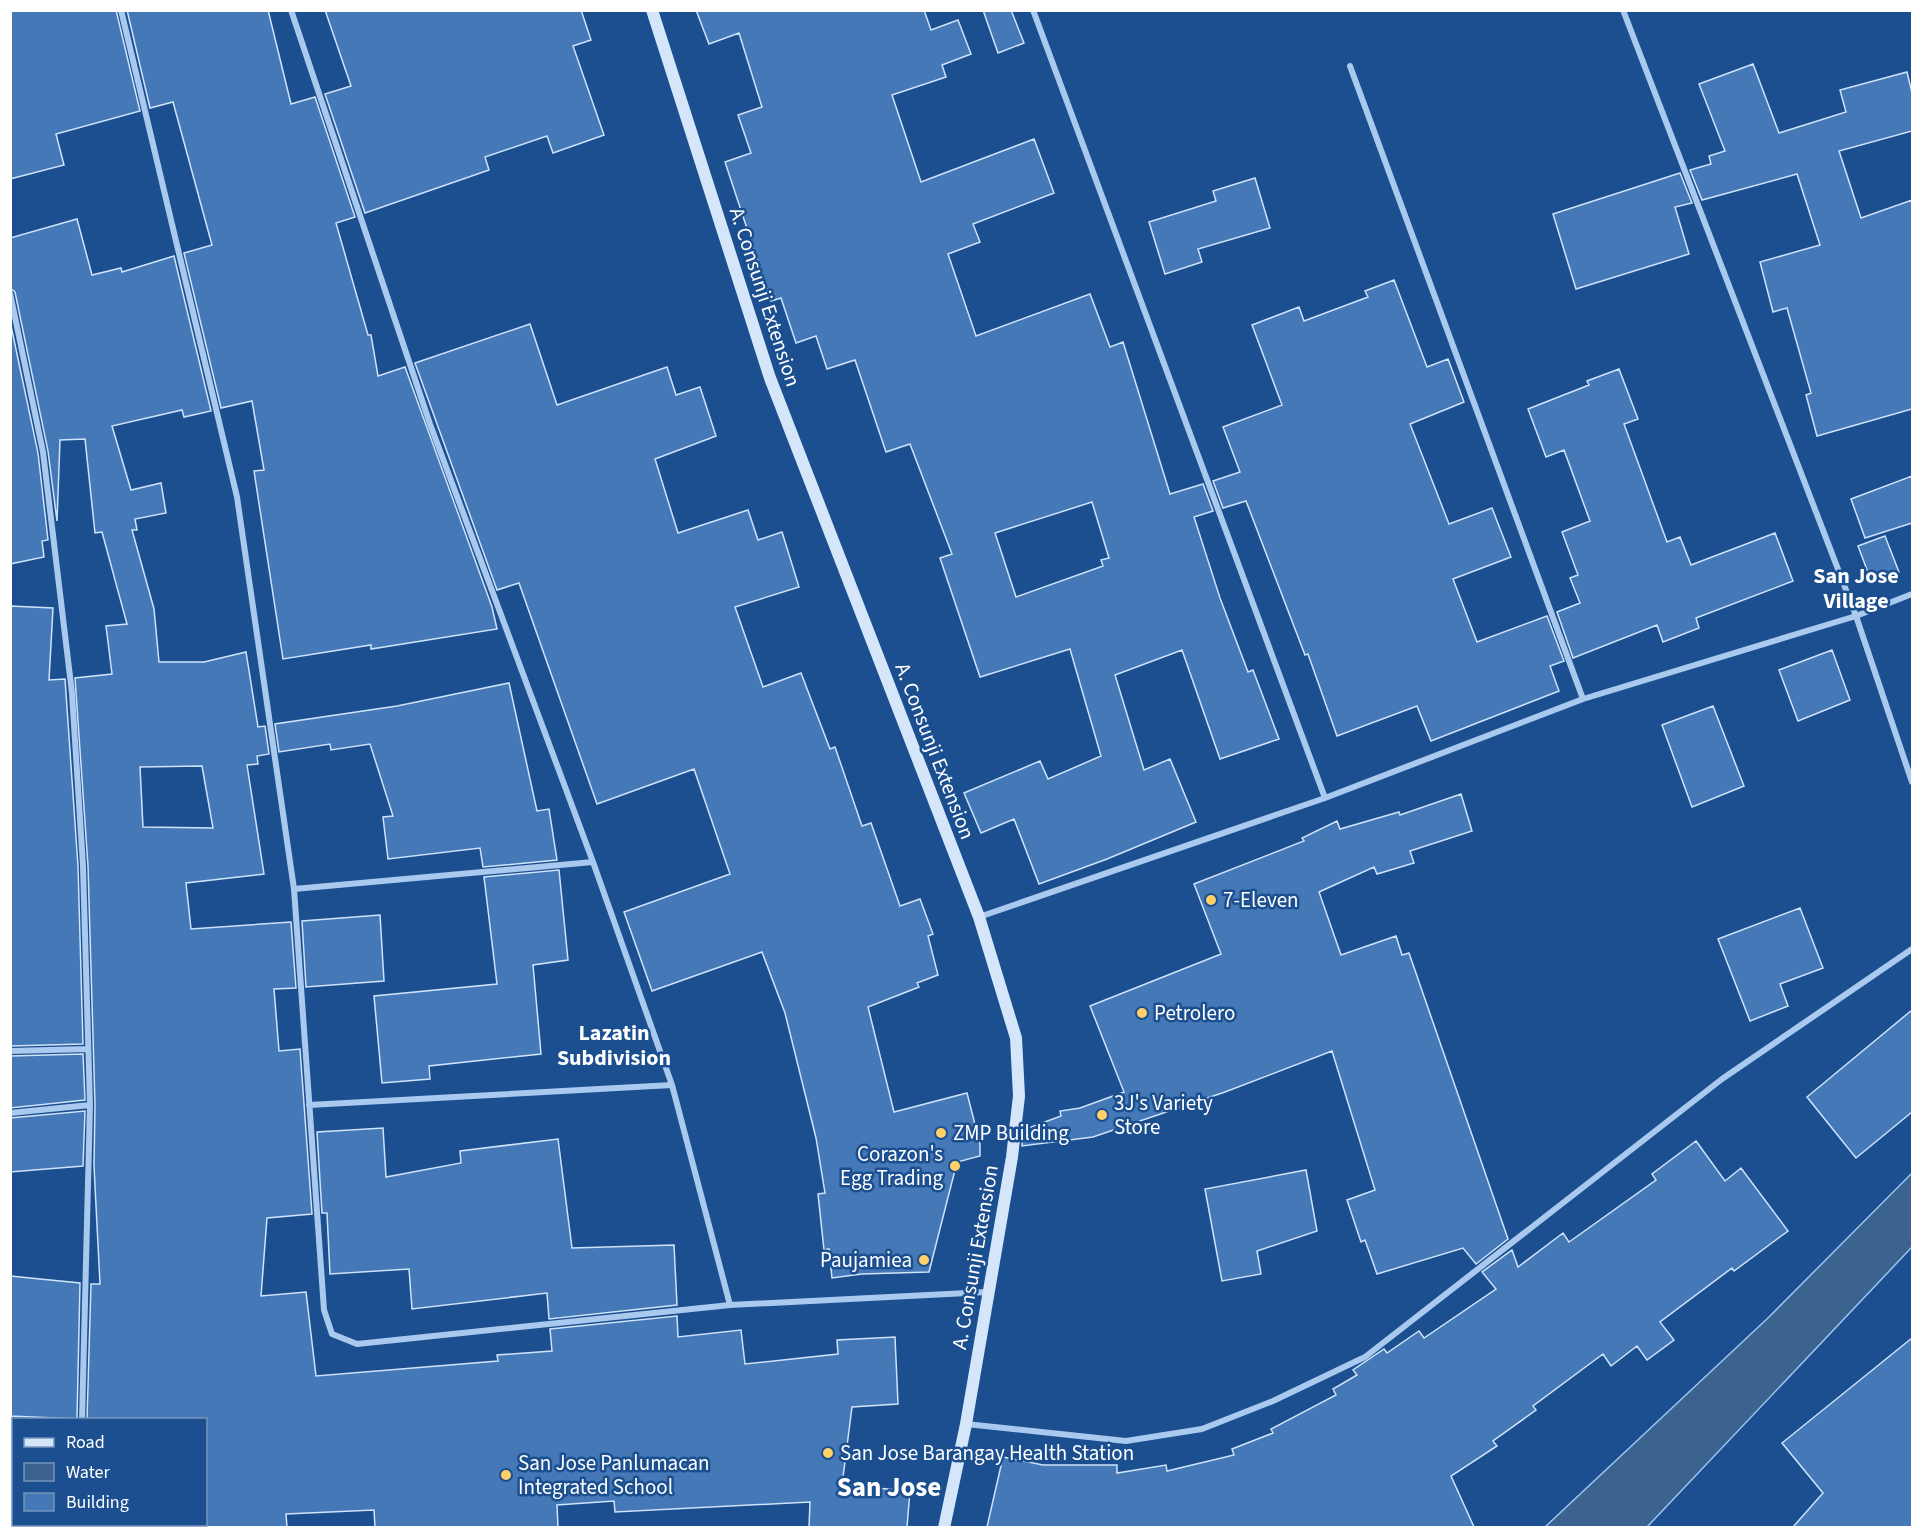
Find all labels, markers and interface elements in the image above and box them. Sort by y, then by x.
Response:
street label: A. Consunji Extension [722,204,808,390]
district label: San Jose Village [1813,560,1899,617]
street label: A. Consunji Extension [888,658,982,844]
place label: 7-Eleven [1223,885,1299,915]
marker: 7-Eleven [1204,893,1218,907]
place label: Petrolero [1154,998,1235,1028]
marker: Petrolero [1135,1006,1149,1020]
district label: Lazatin Subdivision [557,1017,671,1074]
place label: 3J's Variety Store [1114,1088,1213,1142]
marker: 3J's Variety Store [1095,1108,1109,1122]
place label: ZMP Building [953,1118,1069,1148]
marker: ZMP Building [934,1126,948,1140]
place label: Corazon's Egg Trading [840,1139,943,1193]
marker: Corazon's Egg Trading [948,1159,962,1173]
street label: A. Consunji Extension [944,1162,1006,1352]
place label: Paujamiea [820,1245,912,1275]
marker: Paujamiea [917,1253,931,1267]
legend [12,1418,207,1526]
text: Road [66,1430,105,1455]
place label: San Jose Barangay Health Station [840,1438,1134,1468]
marker: San Jose Barangay Health Station [821,1446,835,1460]
place label: San Jose Panlumacan Integrated School [518,1448,710,1502]
text: Water [66,1460,110,1485]
marker: San Jose Panlumacan Integrated School [499,1468,513,1482]
district label: San Jose [837,1468,941,1507]
text: Building [66,1490,129,1515]

